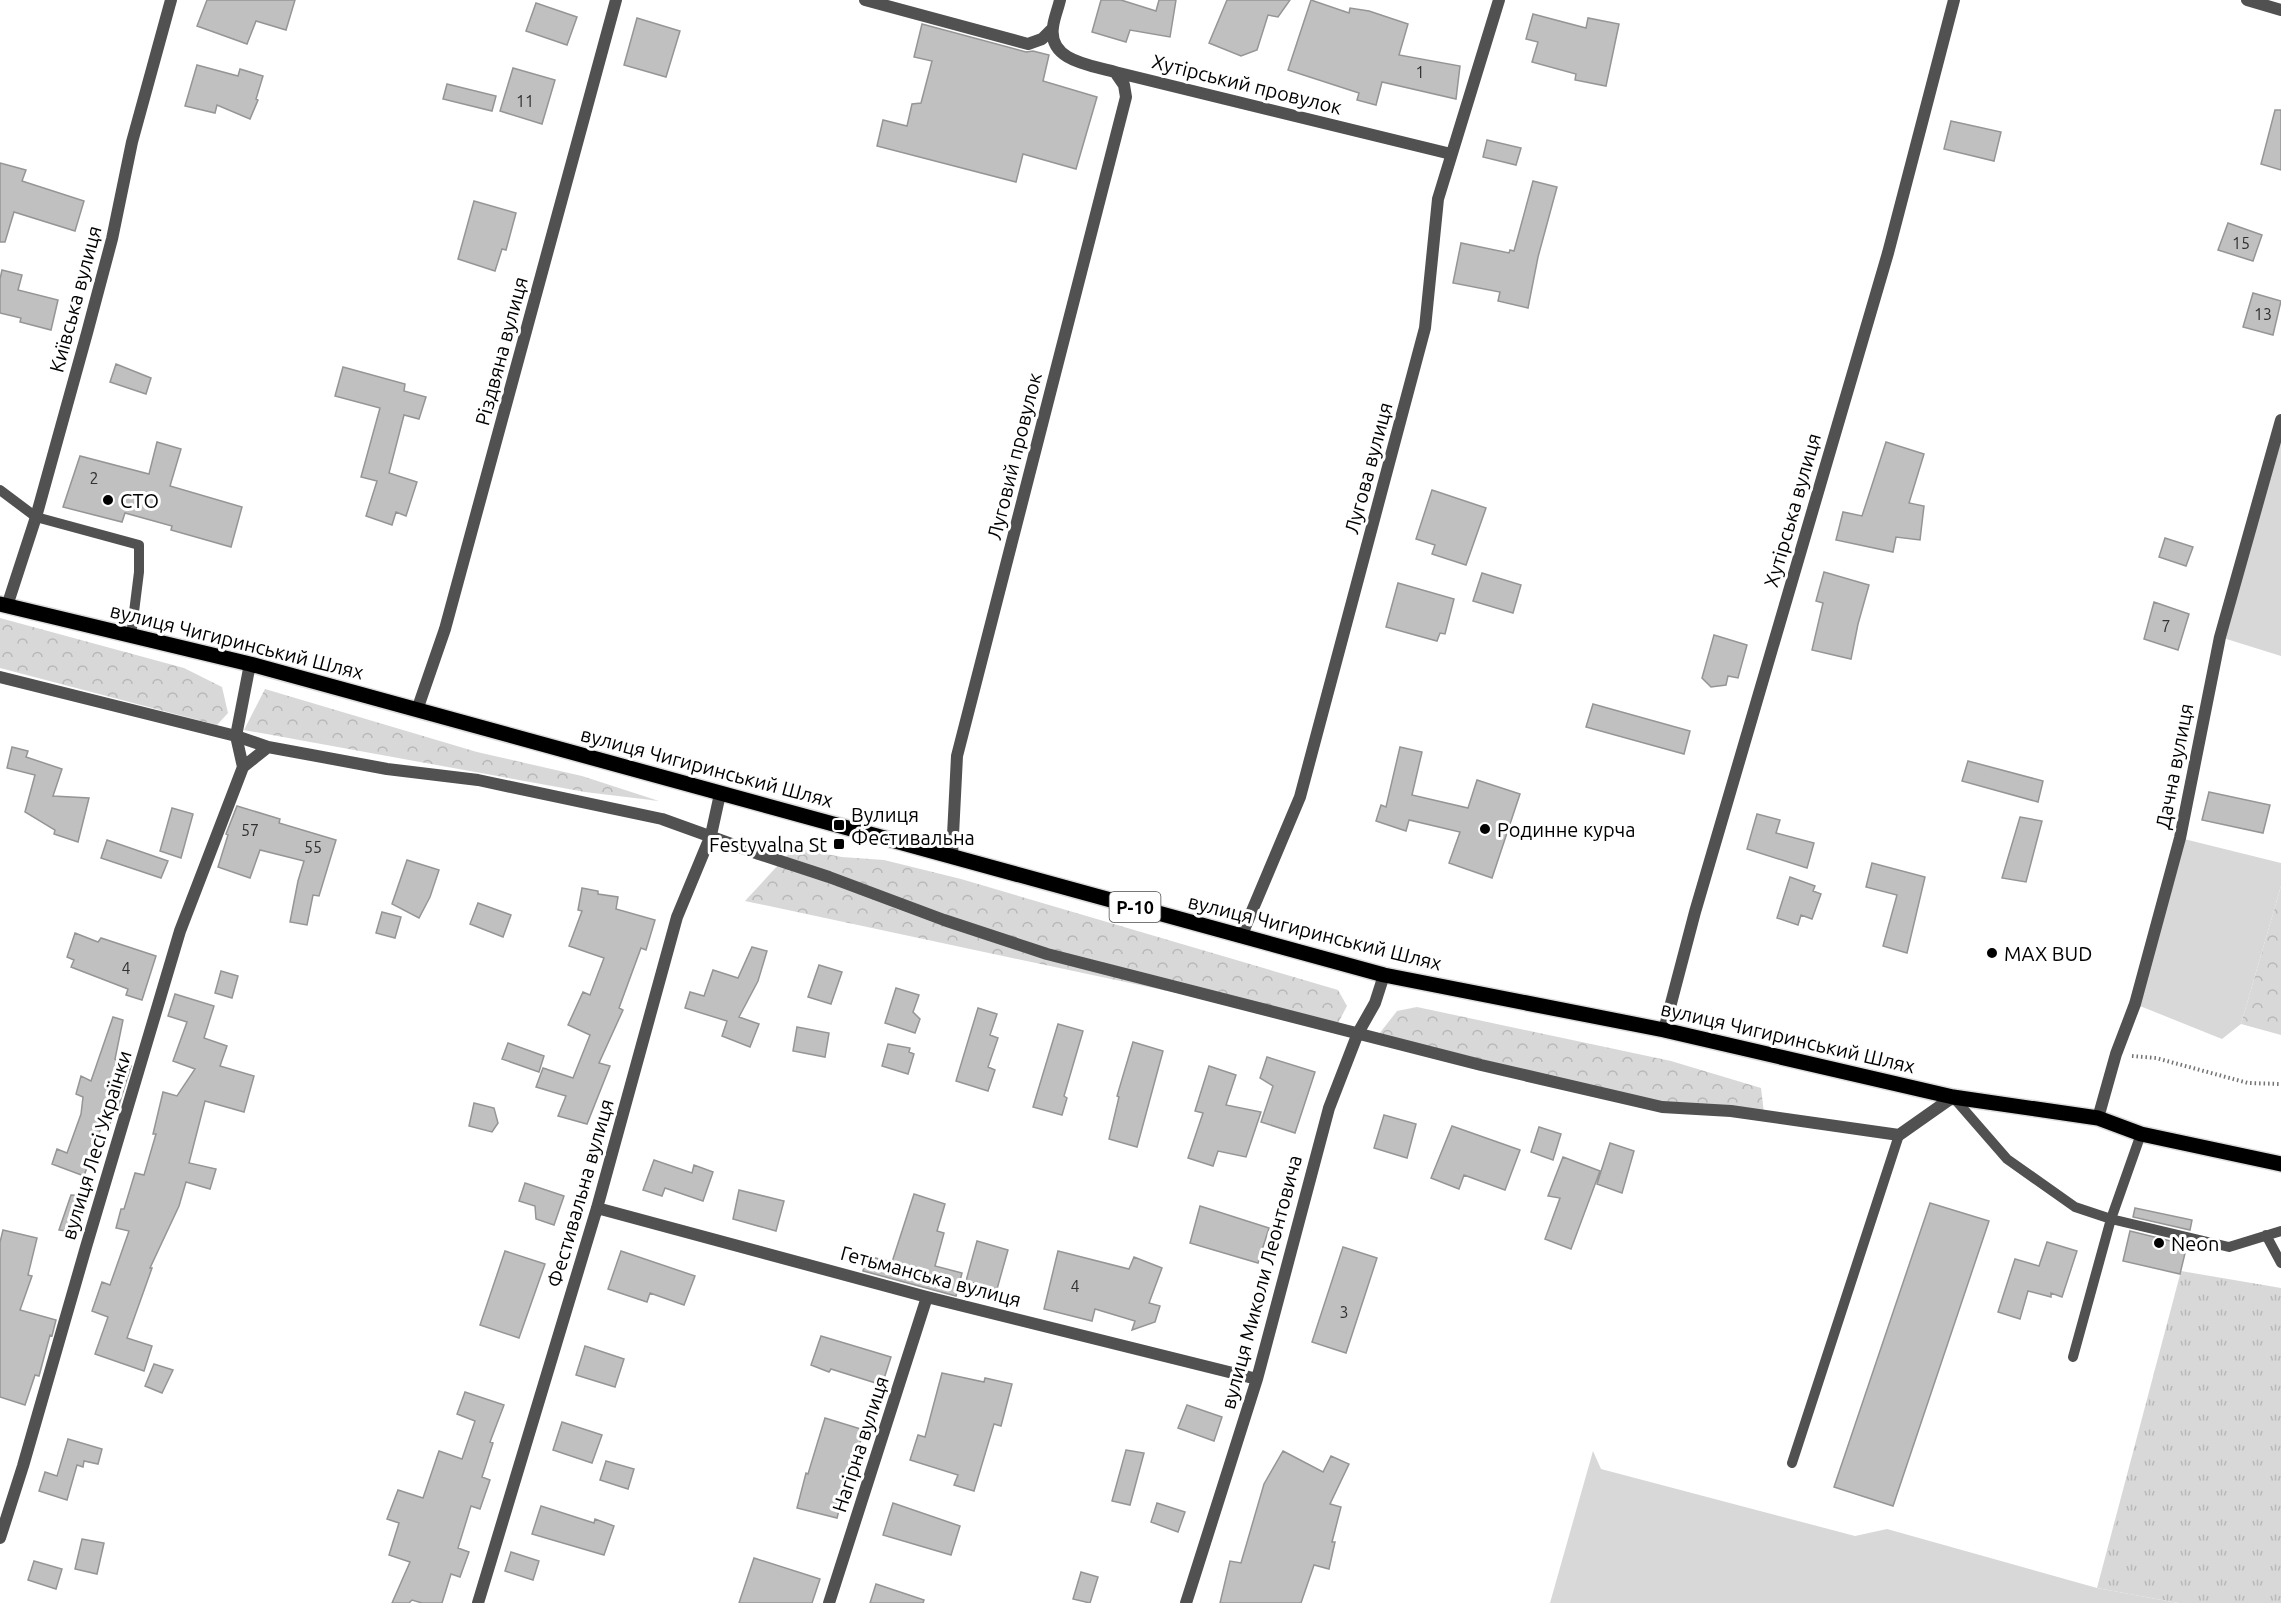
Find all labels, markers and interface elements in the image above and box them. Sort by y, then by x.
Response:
street label: Хутірський провулок [1150,49,1344,119]
house number: 1 [1415,63,1425,81]
house number: 11 [516,92,534,110]
street label: Київська вулиця [44,223,106,375]
house number: 15 [2232,234,2250,252]
street label: Різдвяна вулиця [470,274,532,428]
house number: 13 [2254,305,2272,323]
street label: Луговий провулок [982,370,1046,542]
street label: Лугова вулиця [1339,400,1397,536]
street label: Хутірська вулиця [1759,430,1825,590]
house number: 2 [89,469,99,487]
place label: СТО [120,489,159,512]
marker: СТО [101,493,115,507]
street label: вулиця Чигиринський Шлях [108,598,366,684]
house number: 7 [2161,617,2171,635]
street label: Дачна вулиця [2151,701,2197,831]
street label: вулиця Чигиринський Шлях [578,722,836,812]
place label: Вулиця Фестивальна [851,803,975,849]
marker: Вулиця Фестивальна [832,818,846,832]
place label: Родинне курча [1497,818,1635,841]
house number: 57 [241,821,259,839]
marker: Родинне курча [1478,822,1492,836]
place label: Festyvalna St [709,833,827,856]
marker: Festyvalna St [832,837,846,851]
house number: 55 [304,838,322,856]
street label: вулиця Чигиринський Шлях [1186,889,1444,975]
road number: Р-10 [1110,892,1160,922]
place label: MAX BUD [2004,942,2092,965]
marker: MAX BUD [1985,946,1999,960]
house number: 4 [121,959,131,977]
street label: вулиця Чигиринський Шлях [1659,997,1917,1077]
street label: вулиця Лесі Українки [56,1048,136,1242]
street label: Фестивальна вулиця [542,1096,618,1290]
street label: вулиця Миколи Леонтовича [1216,1152,1306,1412]
place label: Neon [2171,1232,2219,1255]
marker: Neon [2152,1236,2166,1250]
street label: Гетьманська вулиця [838,1241,1024,1311]
house number: 4 [1070,1277,1080,1295]
house number: 3 [1339,1303,1349,1321]
street label: Нагірна вулиця [827,1373,893,1515]

